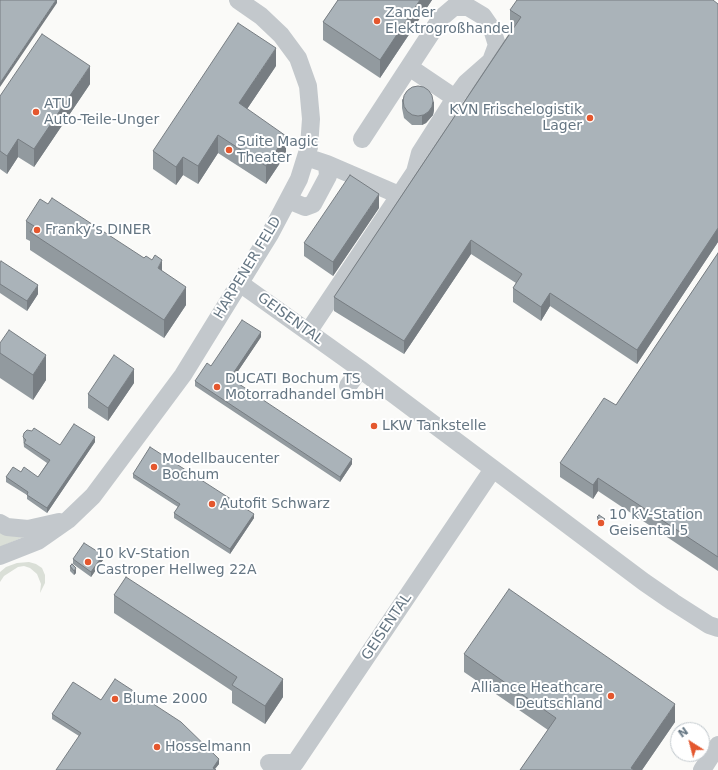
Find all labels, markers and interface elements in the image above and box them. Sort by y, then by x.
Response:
place label: Zander Elektrogroßhandel [385,5,513,38]
marker: Zander Elektrogroßhandel [372,16,382,26]
place label: ATU Auto-Teile-Unger [44,96,159,128]
place label: KVN Frischelogistik Lager [449,102,582,134]
marker: ATU Auto-Teile-Unger [31,107,41,117]
marker: KVN Frischelogistik Lager [585,113,595,123]
place label: Suite Magic Theater [237,134,318,166]
marker: Suite Magic Theater [224,145,234,155]
street label: HARPENER FELD [211,214,285,322]
place label: Franky’s DINER [45,222,151,238]
marker: Franky’s DINER [32,225,42,235]
street label: GEISENTAL [254,290,326,348]
place label: DUCATI Bochum TS Motorradhandel GmbH [225,371,384,404]
marker: DUCATI Bochum TS Motorradhandel GmbH [212,382,222,392]
place label: LKW Tankstelle [382,418,486,434]
marker: LKW Tankstelle [369,421,379,431]
place label: Modellbaucenter Bochum [162,451,279,484]
marker: Modellbaucenter Bochum [149,462,159,472]
place label: Autofit Schwarz [220,496,330,512]
marker: Autofit Schwarz [207,499,217,509]
place label: 10 kV-Station Geisental 5 [609,507,703,540]
marker: 10 kV-Station Geisental 5 [596,518,606,528]
place label: 10 kV-Station Castroper Hellweg 22A [96,546,257,578]
marker: 10 kV-Station Castroper Hellweg 22A [83,557,93,567]
street label: GEISENTAL [359,590,415,664]
place label: Alliance Heathcare Deutschland [471,680,603,712]
place label: Blume 2000 [123,691,208,707]
marker: Alliance Heathcare Deutschland [606,691,616,701]
marker: Blume 2000 [110,694,120,704]
north arrow [670,722,710,762]
text: N [676,725,691,741]
place label: Hosselmann [165,739,251,755]
marker: Hosselmann [152,742,162,752]

